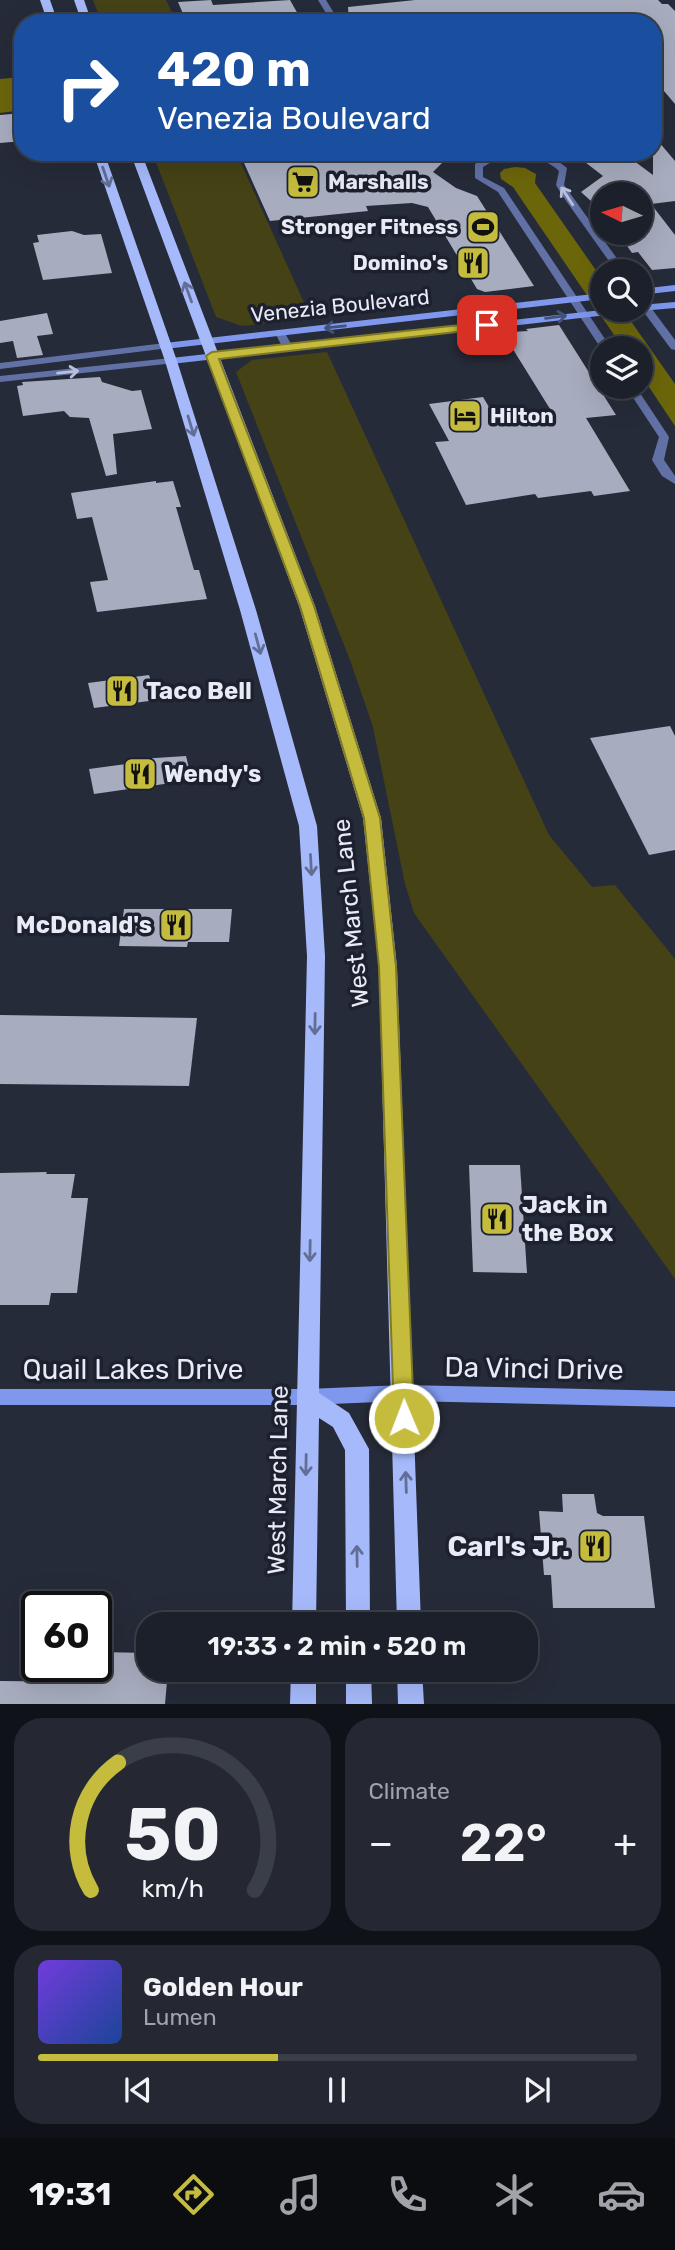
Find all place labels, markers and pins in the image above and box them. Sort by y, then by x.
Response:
supermarket icon: Marshalls [284,163,322,201]
place label: Marshalls [328,169,429,194]
sports icon: Stronger Fitness [464,208,502,246]
place label: Stronger Fitness [281,214,458,239]
restaurant icon: Domino's [454,244,492,282]
place label: Domino's [353,250,448,275]
pin [457,295,517,355]
hotel icon: Hilton [446,397,484,435]
place label: Hilton [490,403,554,428]
restaurant icon: Taco Bell [103,672,141,710]
place label: Taco Bell [146,677,252,705]
restaurant icon: Wendy's [121,755,159,793]
place label: Wendy's [164,760,261,788]
restaurant icon: McDonald's [157,906,195,944]
place label: McDonald's [16,911,152,939]
place label: Jack in the Box [522,1191,613,1247]
restaurant icon: Jack in the Box [478,1200,516,1238]
restaurant icon: Carl's Jr. [576,1527,614,1565]
place label: Carl's Jr. [447,1530,570,1563]

